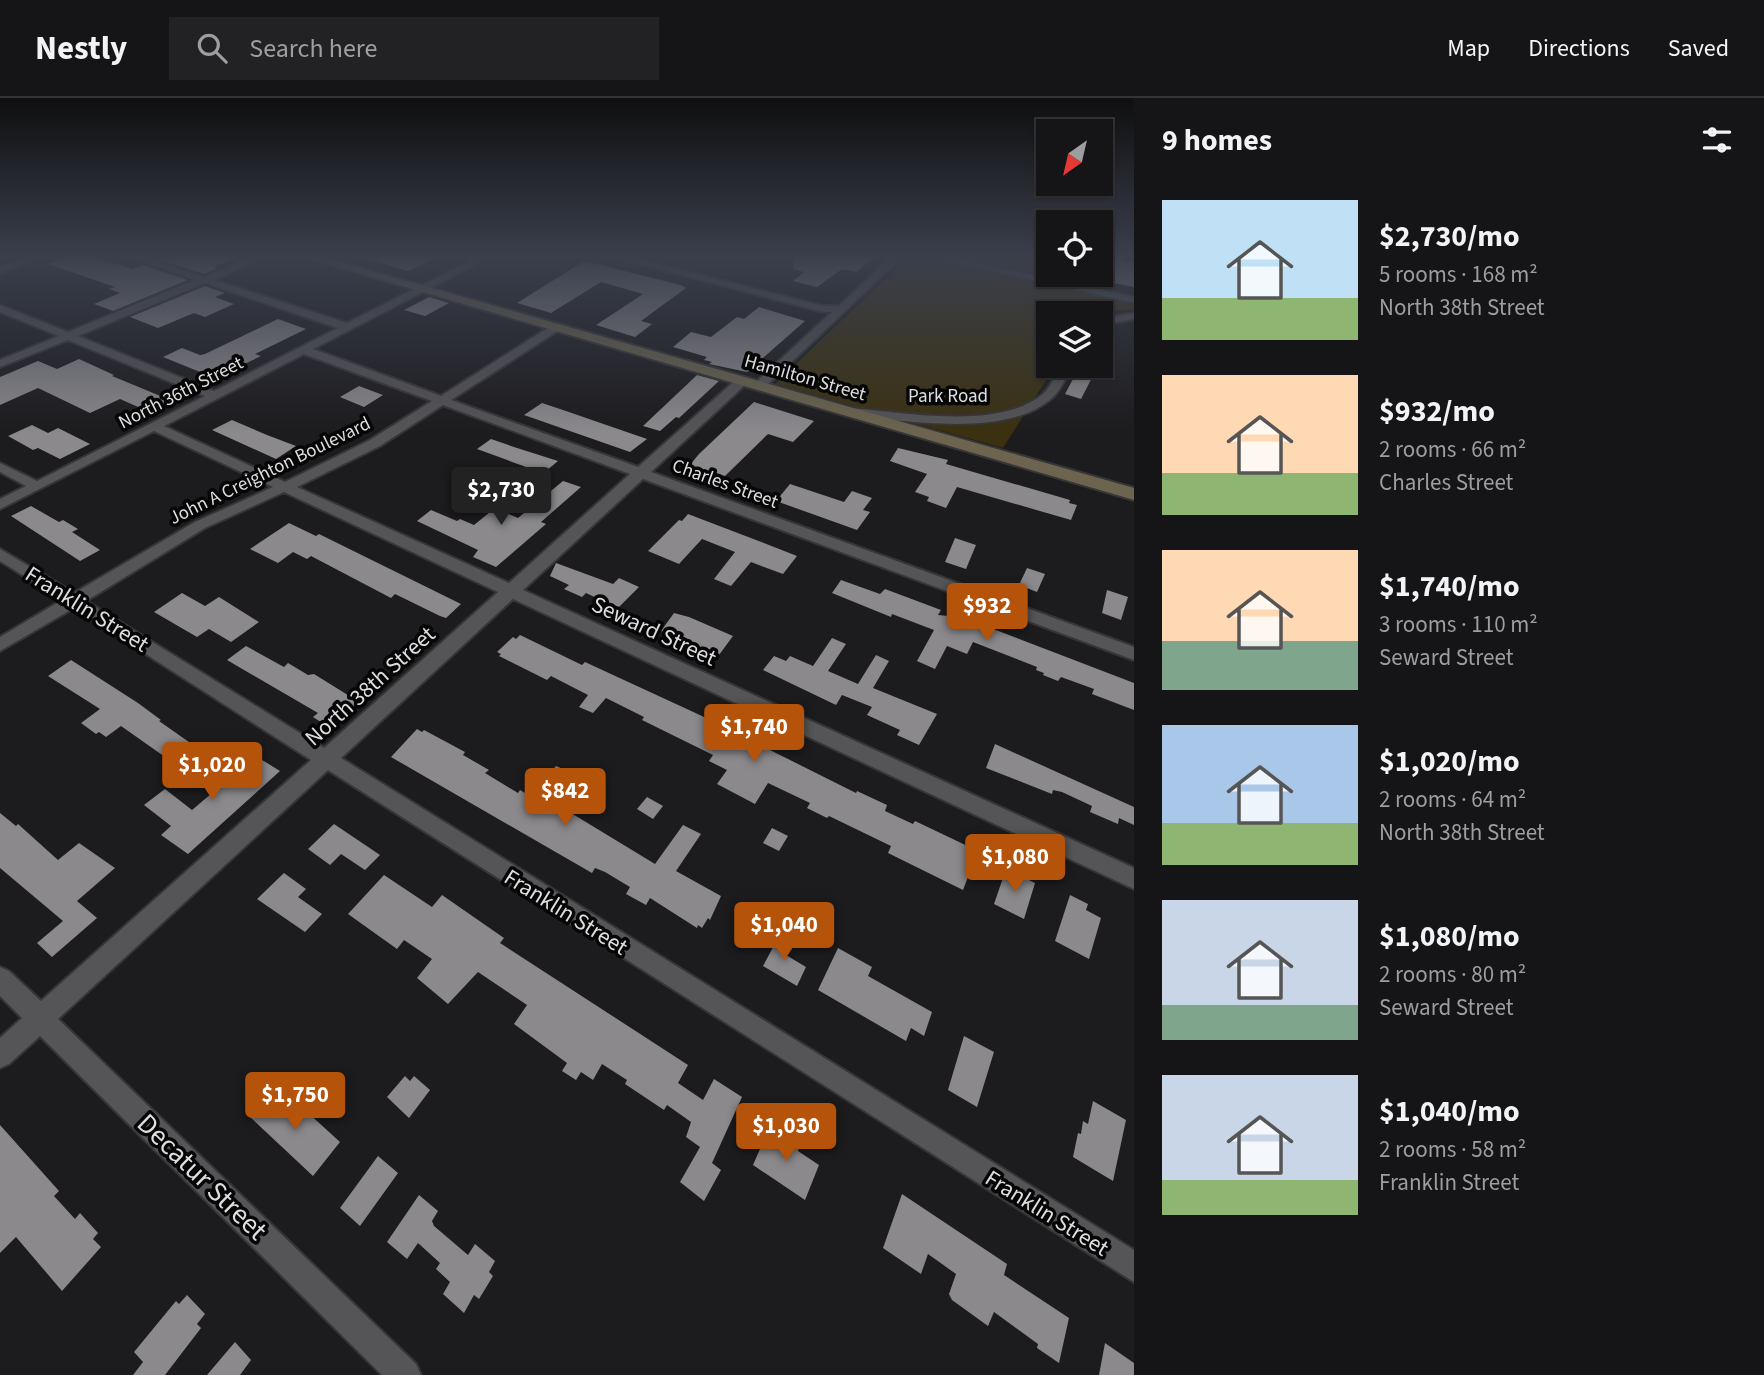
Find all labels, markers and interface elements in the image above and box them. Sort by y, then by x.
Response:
search box [169,17,659,80]
text: Nestly [35,25,127,72]
icon: search [193,29,231,67]
text: Search here [249,30,377,67]
text: Map [1447,31,1490,66]
text: Directions [1528,31,1630,66]
text: Saved [1668,31,1729,66]
north arrow [1036,119,1113,196]
map controls [1036,119,1113,378]
text: 9 homes [1162,119,1272,162]
icon: filters [1698,121,1736,159]
button: locate [1036,210,1113,287]
text: $2,730/mo [1379,215,1520,258]
icon: home [1218,228,1302,312]
text: 5 rooms · 168 m² [1379,258,1538,291]
text: North 38th Street [1379,291,1545,324]
button: layers [1036,301,1113,378]
street label: Hamilton Street [741,348,870,408]
street label: North 36th Street [114,350,249,436]
street label: Park Road [908,383,988,410]
text: $932/mo [1379,390,1495,433]
icon: home [1218,403,1302,487]
street label: John A Creighton Boulevard [165,410,375,532]
text: 2 rooms · 66 m² [1379,433,1526,466]
street label: Charles Street [668,452,782,516]
text: Charles Street [1379,466,1513,499]
pin: $2,730 [444,468,558,527]
text: $2,730 [467,473,535,506]
street label: Franklin Street [19,558,155,660]
text: $1,740/mo [1379,565,1520,608]
icon: home [1218,578,1302,662]
pin: $932 [946,584,1028,643]
street label: Seward Street [586,588,722,674]
text: $932 [963,589,1011,622]
text: 3 rooms · 110 m² [1379,608,1538,641]
street label: North 38th Street [297,618,443,754]
text: Seward Street [1379,641,1513,674]
pin: $1,740 [697,704,811,764]
text: $1,740 [720,710,788,743]
text: $1,020/mo [1379,740,1520,783]
pin: $1,020 [155,742,269,802]
text: $1,020 [178,748,246,781]
icon: home [1218,753,1302,837]
pin: $842 [524,768,606,828]
text: $842 [541,774,589,807]
text: 2 rooms · 64 m² [1379,783,1526,816]
text: North 38th Street [1379,816,1545,849]
pin: $1,080 [958,834,1072,894]
text: $1,080 [981,840,1049,873]
street label: Franklin Street [498,861,634,963]
pin: $1,040 [727,902,841,962]
text: $1,040 [750,908,818,941]
text: $1,080/mo [1379,915,1520,958]
icon: home [1218,928,1302,1012]
text: 2 rooms · 80 m² [1379,958,1526,991]
text: Seward Street [1379,991,1513,1024]
pin: $1,750 [238,1072,352,1132]
text: $1,750 [261,1078,329,1111]
text: $1,040/mo [1379,1090,1520,1133]
icon: home [1218,1103,1302,1187]
street label: Decatur Street [128,1104,277,1250]
pin: $1,030 [729,1104,843,1163]
text: $1,030 [752,1109,820,1142]
text: 2 rooms · 58 m² [1379,1133,1526,1166]
street label: Franklin Street [979,1162,1115,1264]
text: Franklin Street [1379,1166,1519,1199]

